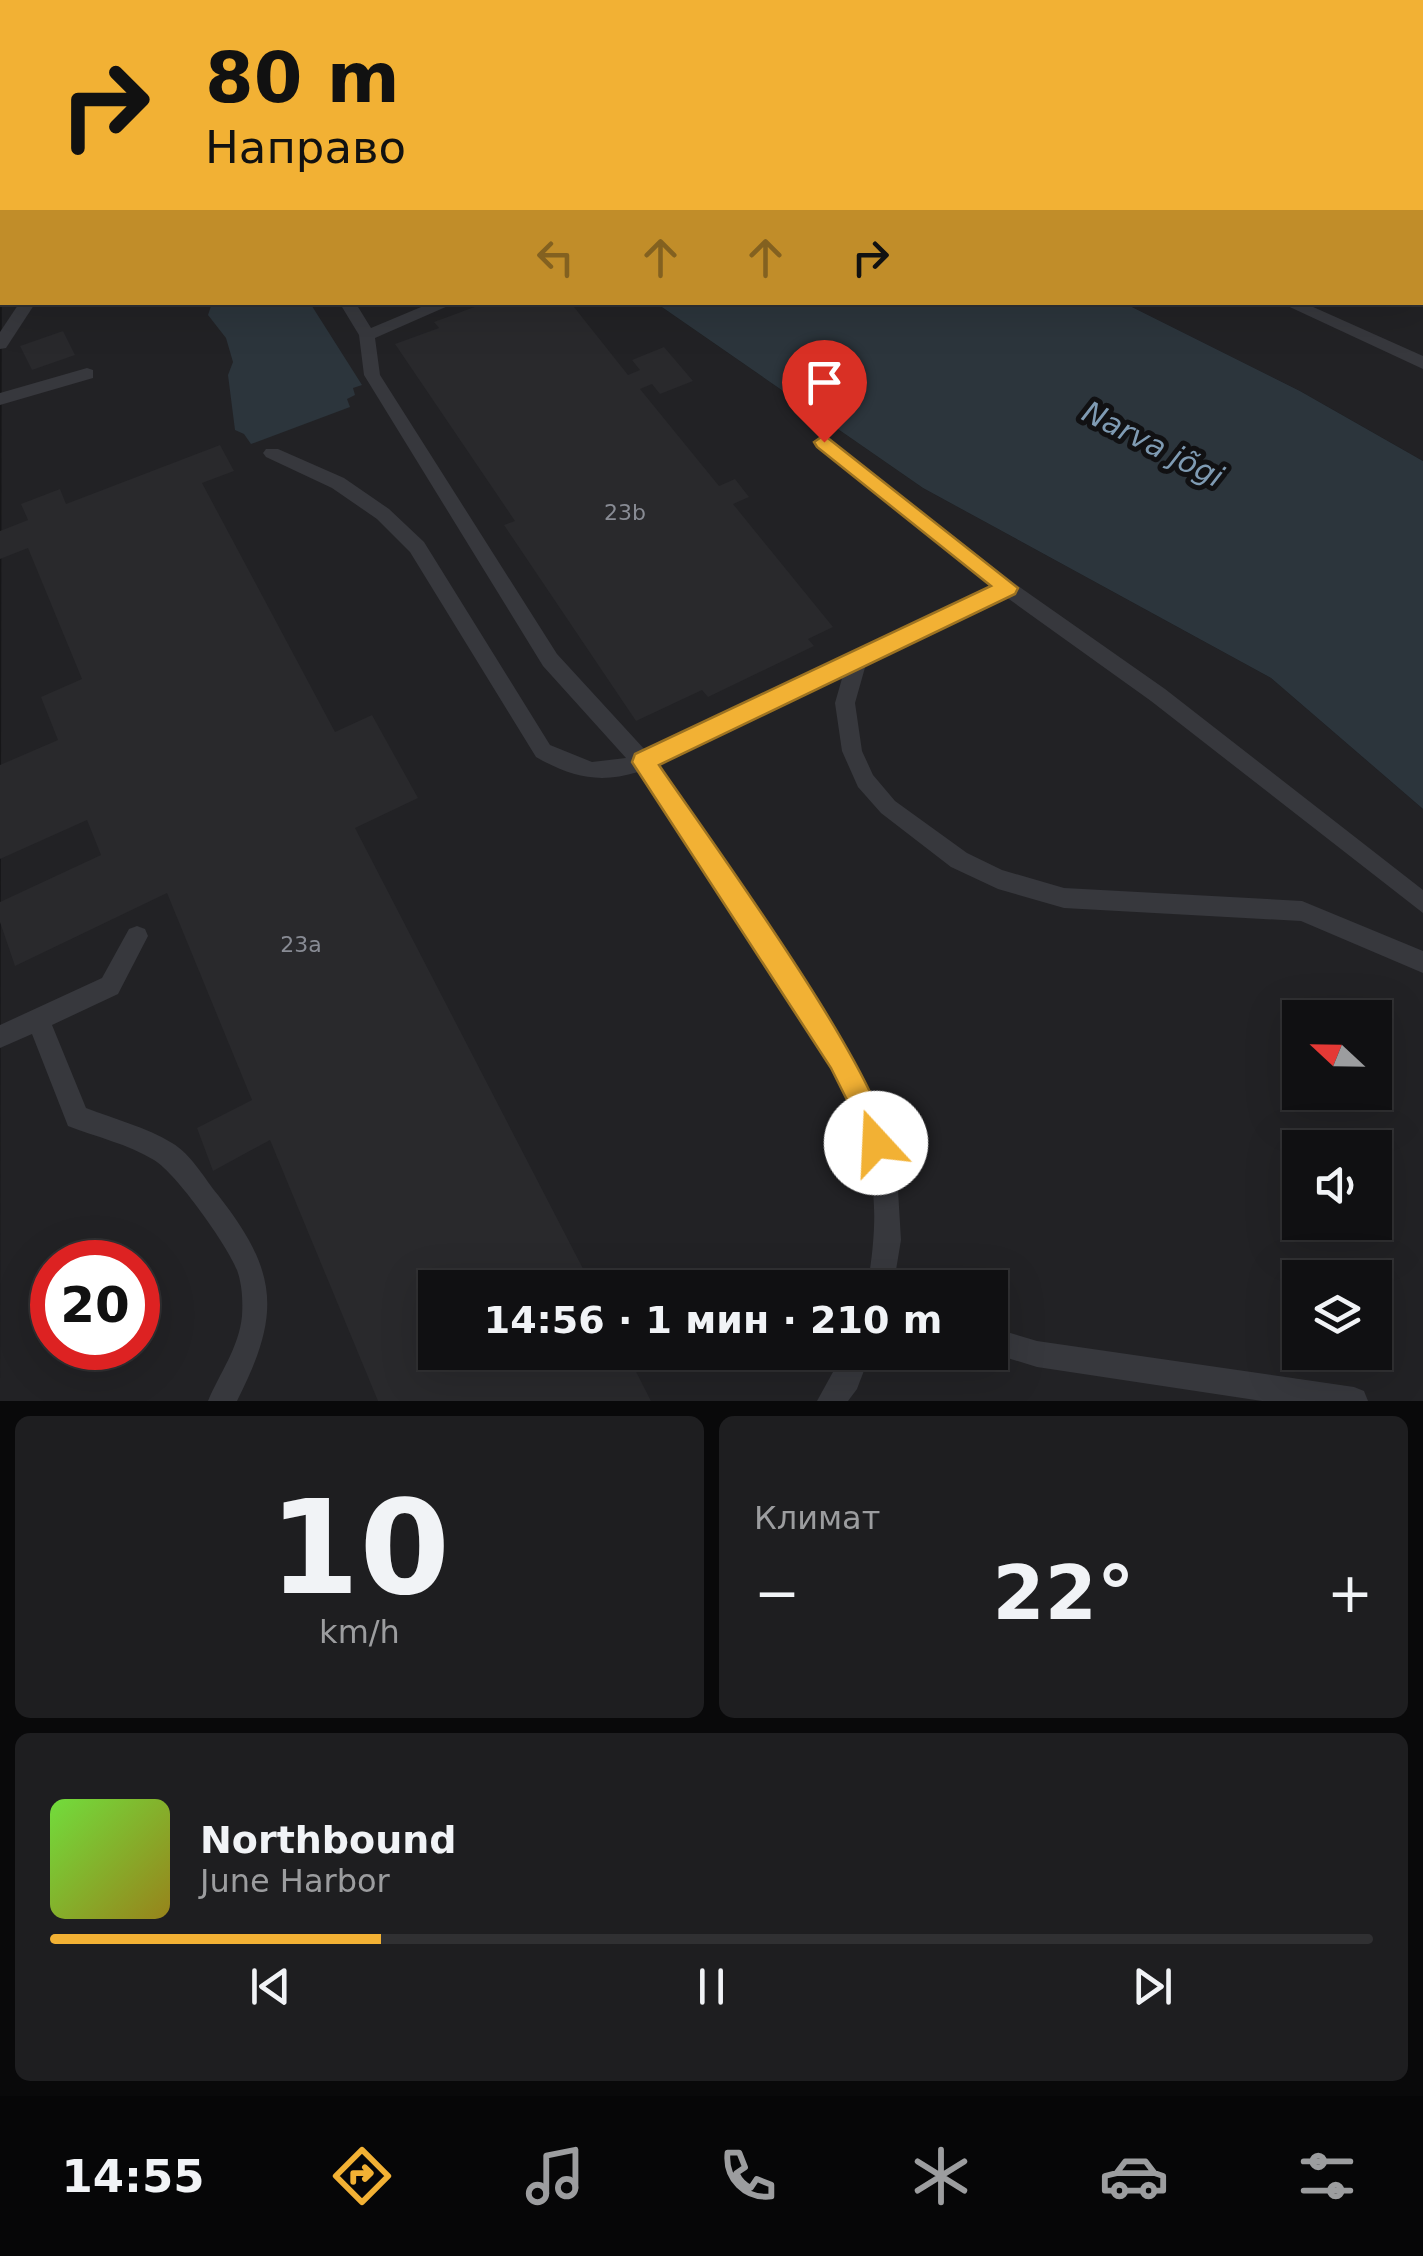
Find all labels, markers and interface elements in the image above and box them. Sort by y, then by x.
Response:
text: 80 m [205,37,400,119]
icon: right [40,40,170,170]
text: Направо [205,121,406,174]
icon: left [528,230,583,285]
icon: ahead [633,230,688,285]
icon: ahead [738,230,793,285]
icon: right [843,230,898,285]
pin [782,340,867,443]
icon: arrive [797,355,852,410]
water label: Narva jõgi [1077,394,1230,495]
house number: 23b [604,500,646,525]
house number: 23a [280,932,322,957]
north arrow [1282,1000,1392,1110]
map controls [1282,1000,1392,1370]
position arrow [824,1091,928,1195]
button: sound [1282,1130,1392,1240]
speed limit sign: 20 [30,1240,160,1370]
button: layers [1282,1260,1392,1370]
text: 14:56 · 1 мин · 210 m [484,1298,942,1342]
text: 10 [269,1472,450,1624]
text: Климат [754,1499,880,1537]
text: 22° [993,1549,1134,1637]
text: − [754,1561,800,1625]
text: + [1327,1561,1373,1625]
text: km/h [319,1613,400,1651]
text: Northbound [200,1818,456,1862]
text: June Harbor [200,1862,390,1900]
icon: previous [243,1959,298,2014]
icon: pause [684,1959,739,2014]
icon: next [1125,1959,1180,2014]
icon: directions [327,2141,397,2211]
icon: music [520,2141,590,2211]
icon: phone [713,2141,783,2211]
icon: climate [906,2141,976,2211]
icon: car [1099,2141,1169,2211]
icon: filters [1292,2141,1362,2211]
text: 14:55 [61,2150,205,2203]

